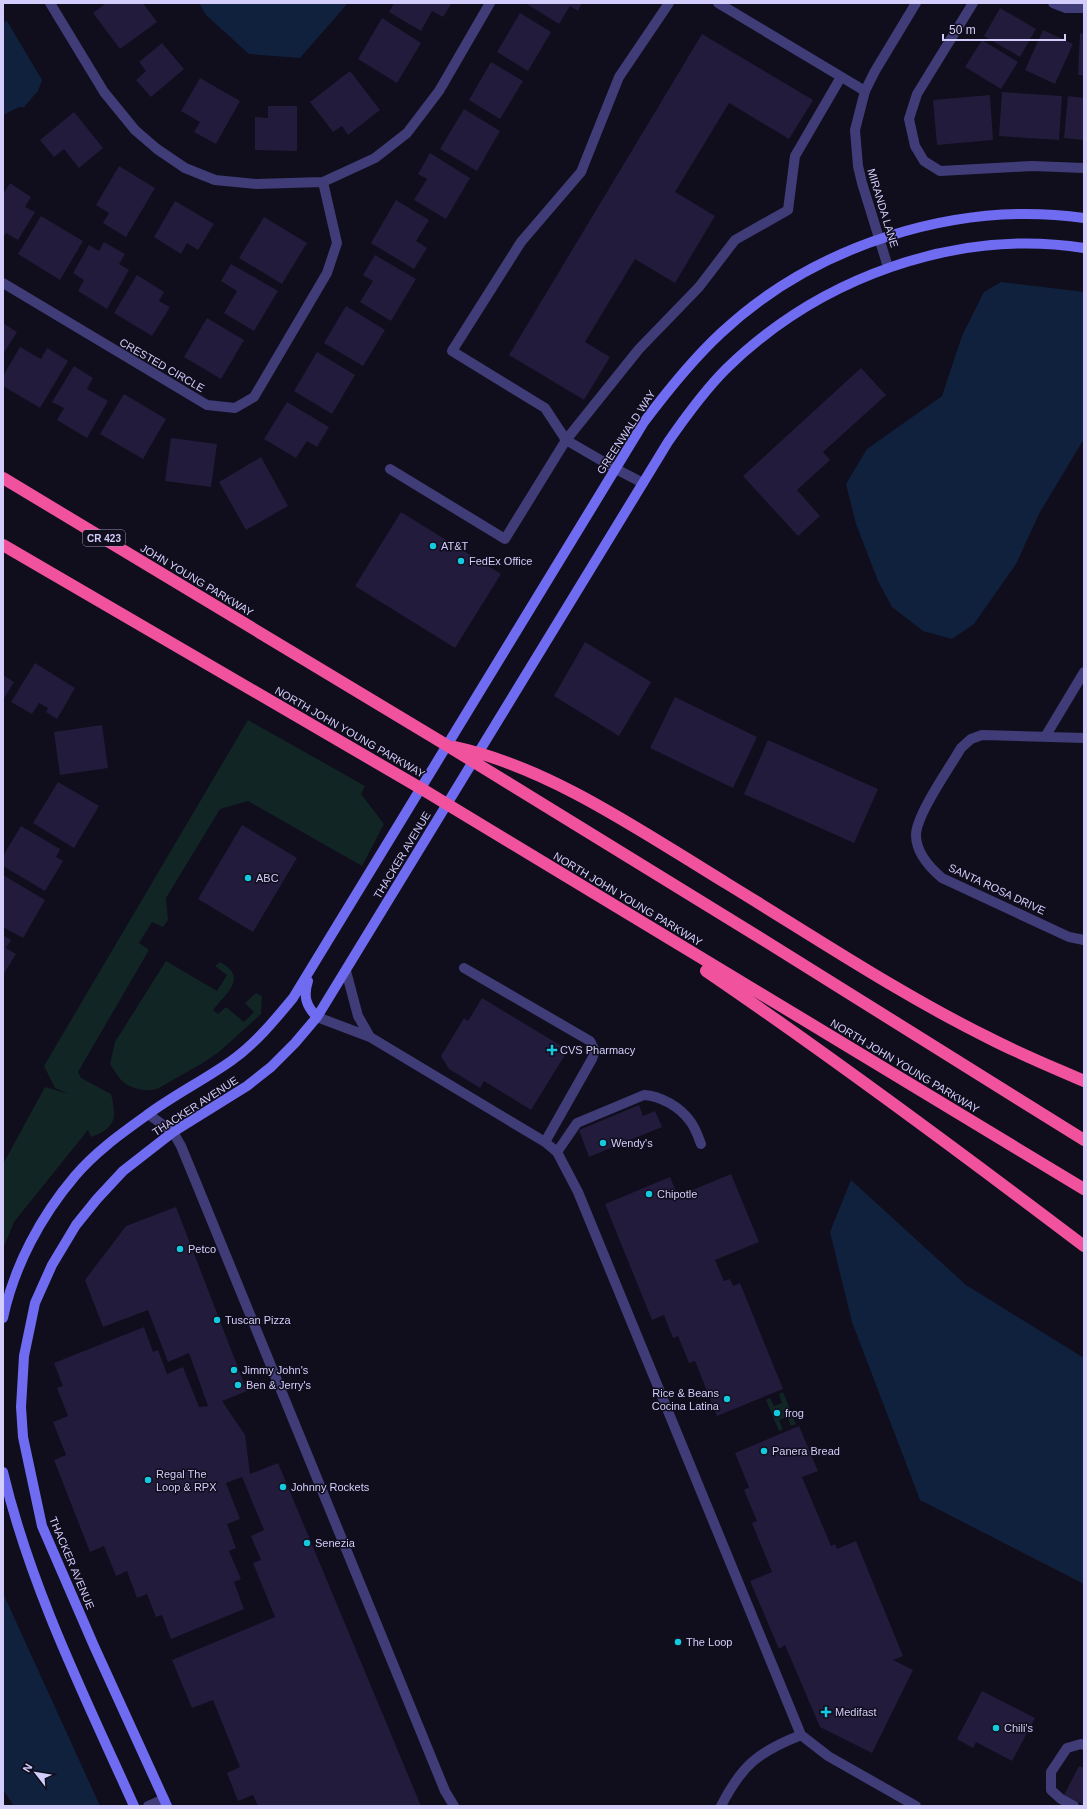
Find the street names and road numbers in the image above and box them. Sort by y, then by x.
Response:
street label: MIRANDA LANE [865,167,901,249]
street label: CRESTED CIRCLE [117,336,207,394]
street label: GREENWALD WAY [594,387,658,476]
road number: CR 423 [83,530,125,546]
street label: JOHN YOUNG PARKWAY [139,542,256,619]
street label: NORTH JOHN YOUNG PARKWAY [273,684,428,780]
street label: THACKER AVENUE [371,809,433,901]
street label: NORTH JOHN YOUNG PARKWAY [552,850,705,949]
street label: SANTA ROSA DRIVE [947,861,1047,917]
street label: NORTH JOHN YOUNG PARKWAY [829,1017,982,1116]
street label: THACKER AVENUE [150,1074,240,1138]
street label: THACKER AVENUE [47,1515,97,1611]

